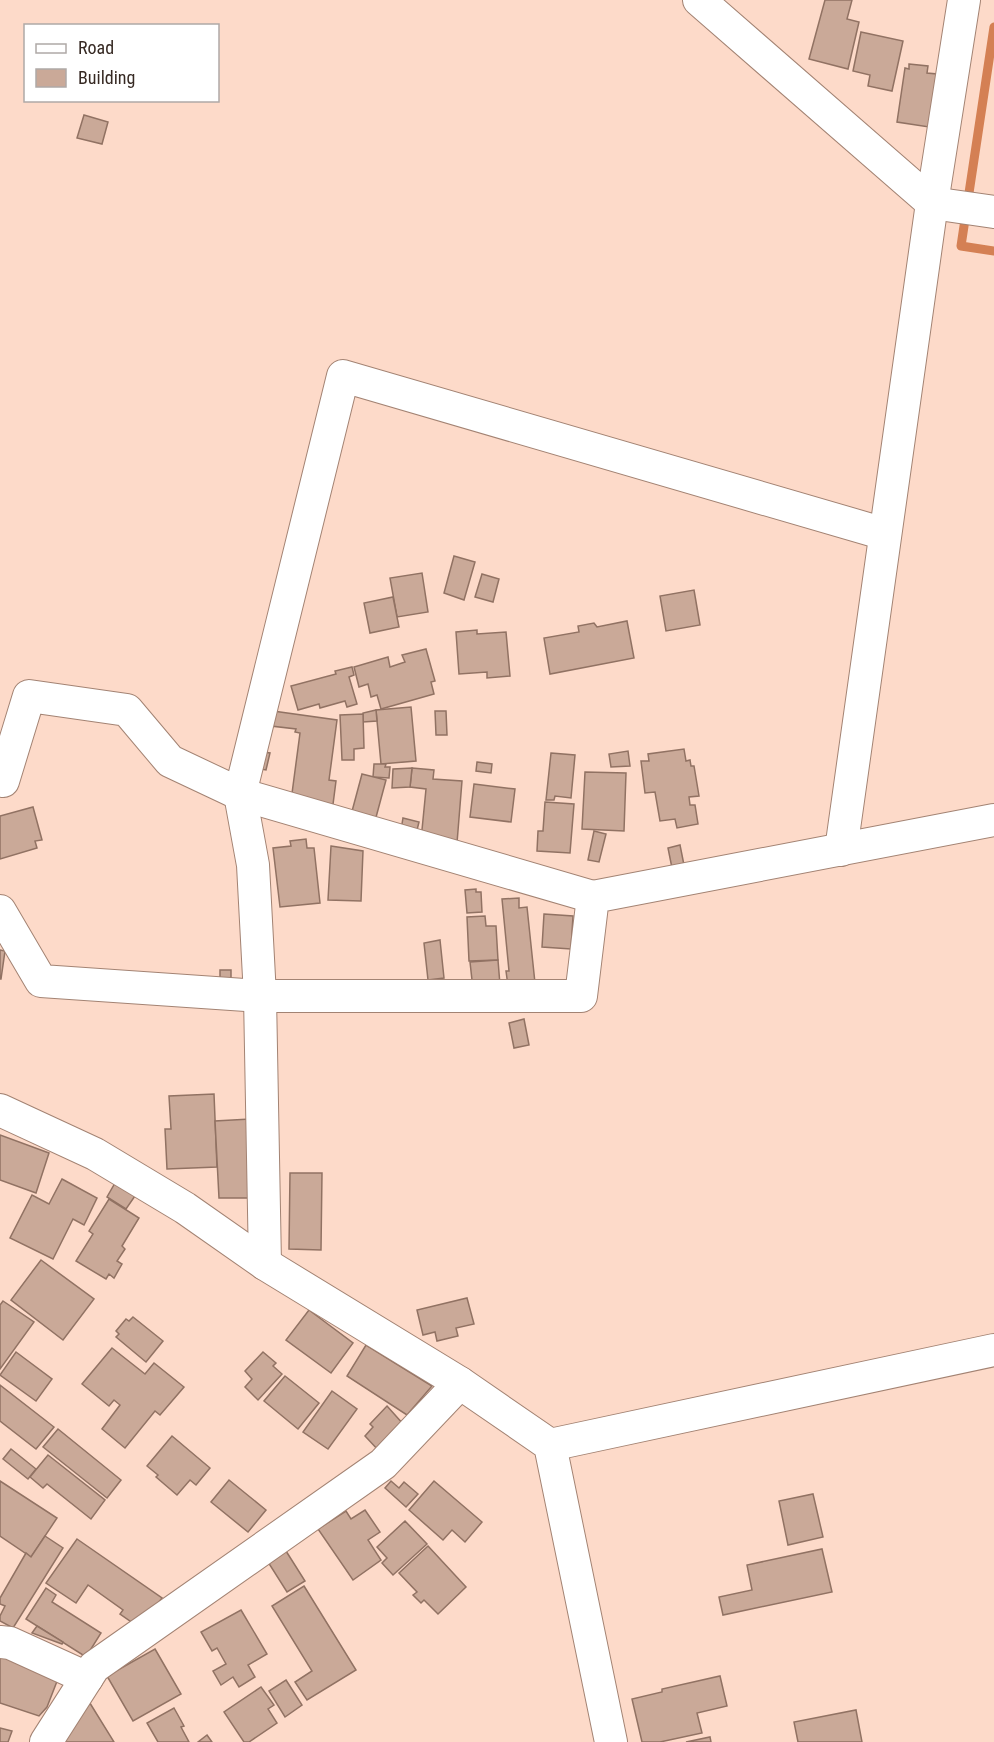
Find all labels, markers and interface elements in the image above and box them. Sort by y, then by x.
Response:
legend [24,24,219,102]
text: Road [78,37,114,58]
text: Building [78,67,135,88]

